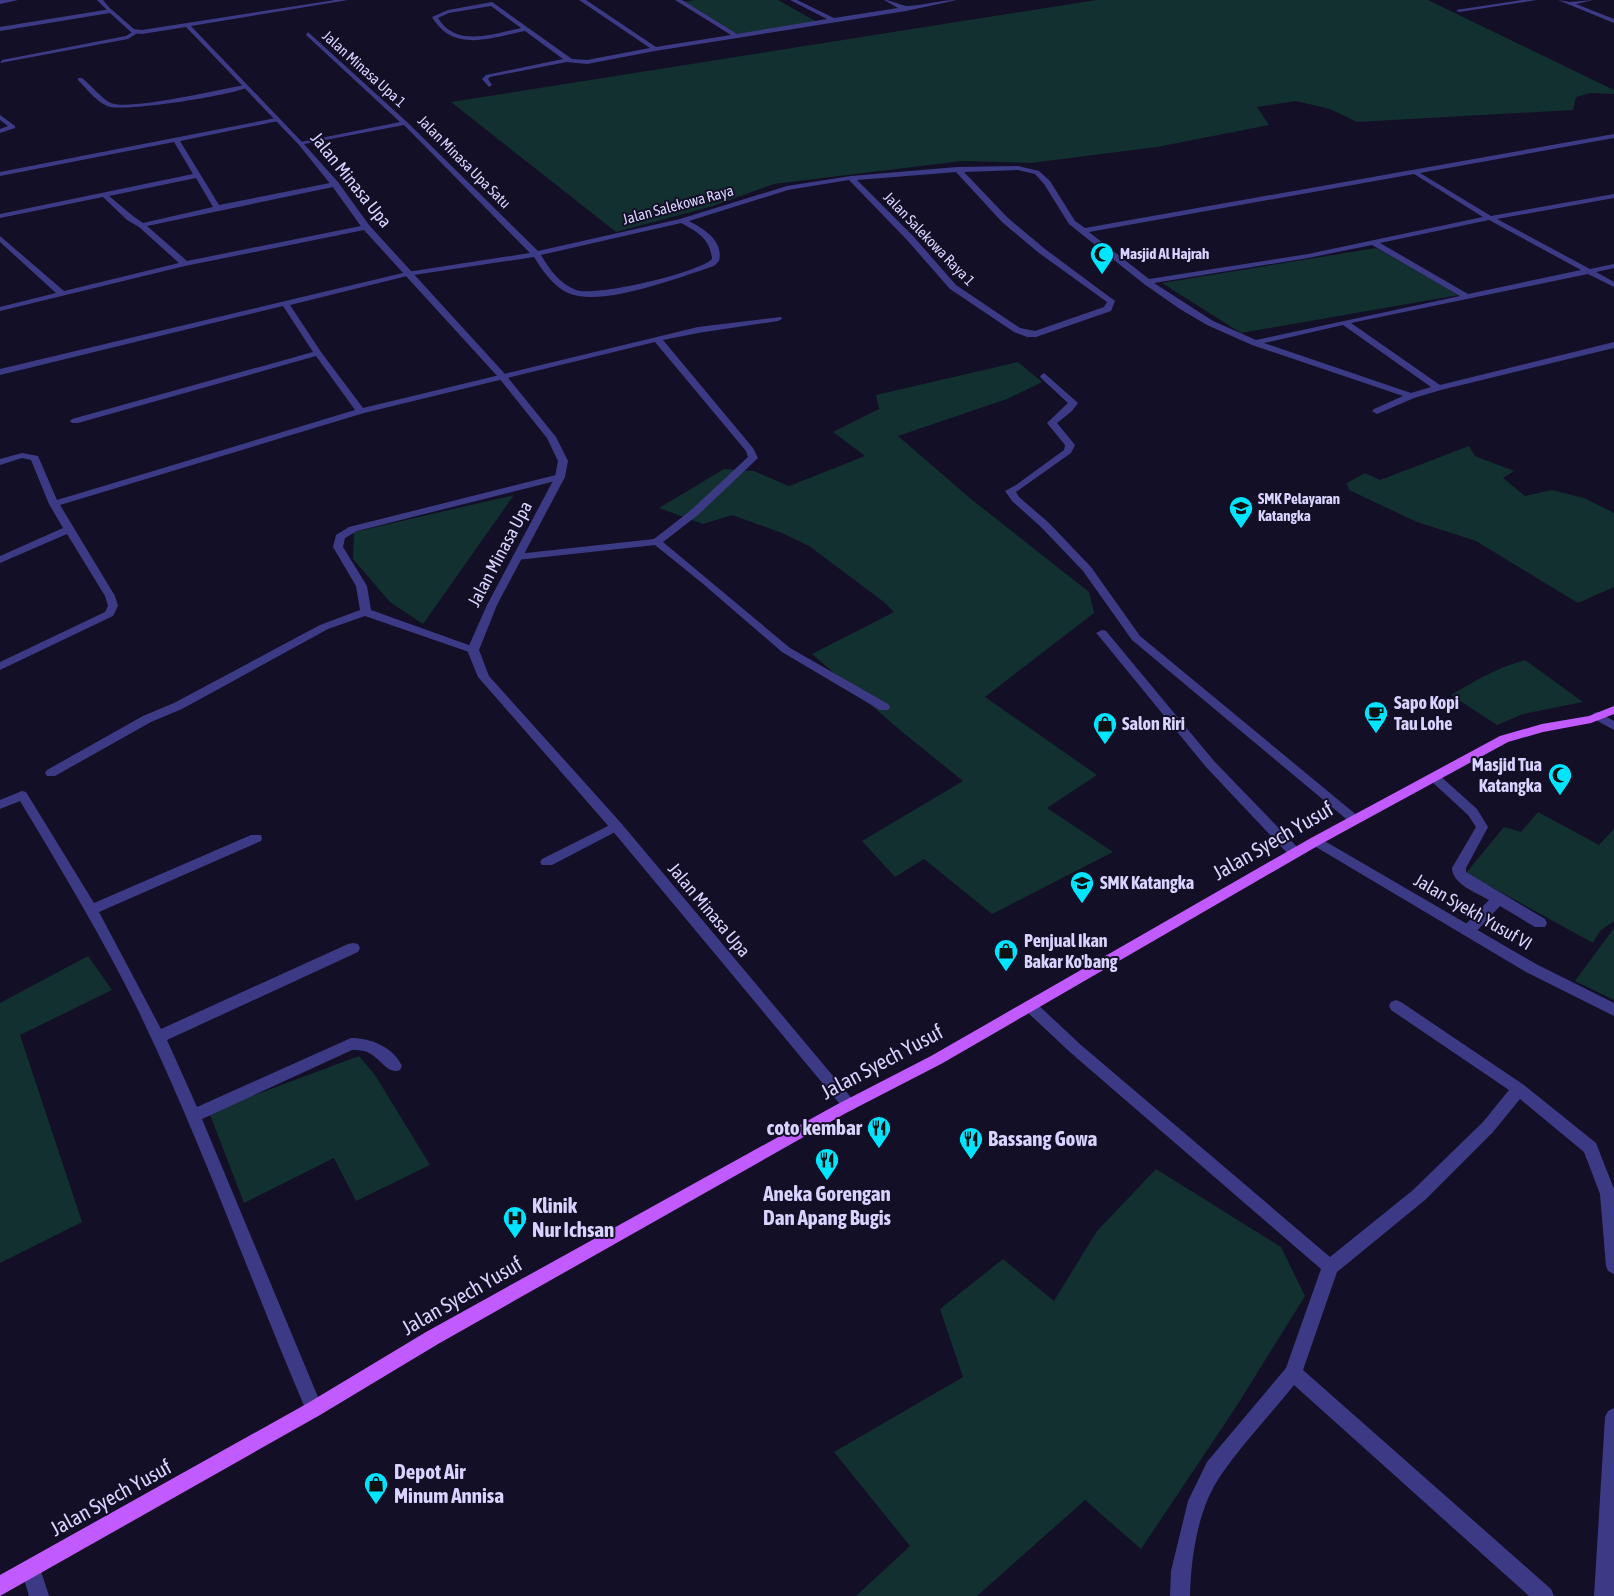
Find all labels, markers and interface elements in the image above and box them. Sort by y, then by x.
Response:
street label: Jalan Minasa Upa 1 [319,27,409,110]
street label: Jalan Minasa Upa Satu [415,112,514,211]
street label: Jalan Minasa Upa [307,128,396,232]
street label: Jalan Salekowa Raya [620,181,735,228]
street label: Jalan Salekowa Raya 1 [880,188,978,289]
mosque icon: Masjid Al Hajrah [1089,241,1115,275]
place label: Masjid Al Hajrah [1120,245,1209,262]
place label: SMK Pelayaran Katangka [1258,490,1340,524]
school or university icon: SMK Pelayaran Katangka [1228,495,1254,529]
street label: Jalan Minasa Upa [463,497,536,610]
place label: Sapo Kopi Tau Lohe [1394,692,1459,734]
cafe icon: Sapo Kopi Tau Lohe [1363,700,1389,734]
shop icon: Salon Riri [1092,711,1118,745]
place label: Salon Riri [1122,713,1185,734]
place label: Masjid Tua Katangka [1472,754,1542,796]
mosque icon: Masjid Tua Katangka [1547,762,1573,796]
street label: Jalan Syech Yusuf [1208,796,1337,884]
street label: Jalan Minasa Upa [664,858,755,961]
street label: Jalan Syekh Yusuf VI [1410,869,1536,954]
school or university icon: SMK Katangka [1069,870,1095,904]
place label: SMK Katangka [1100,872,1194,893]
place label: Penjual Ikan Bakar Ko'bang [1024,930,1118,972]
shop icon: Penjual Ikan Bakar Ko'bang [993,938,1019,972]
street label: Jalan Syech Yusuf [816,1019,947,1103]
place label: coto kembar [766,1115,863,1139]
restaurant icon: coto kembar [866,1115,892,1149]
restaurant icon: Bassang Gowa [958,1126,984,1160]
place label: Bassang Gowa [988,1126,1098,1150]
restaurant icon: Aneka Gorengan Dan Apang Bugis [814,1147,840,1181]
place label: Aneka Gorengan Dan Apang Bugis [762,1181,892,1229]
place label: Klinik Nur Ichsan [532,1193,614,1241]
hospital icon: Klinik Nur Ichsan [502,1205,528,1239]
street label: Jalan Syech Yusuf [397,1251,526,1339]
street label: Jalan Syech Yusuf [46,1454,176,1540]
place label: Depot Air Minum Annisa [394,1459,504,1507]
shop icon: Depot Air Minum Annisa [363,1471,389,1505]

